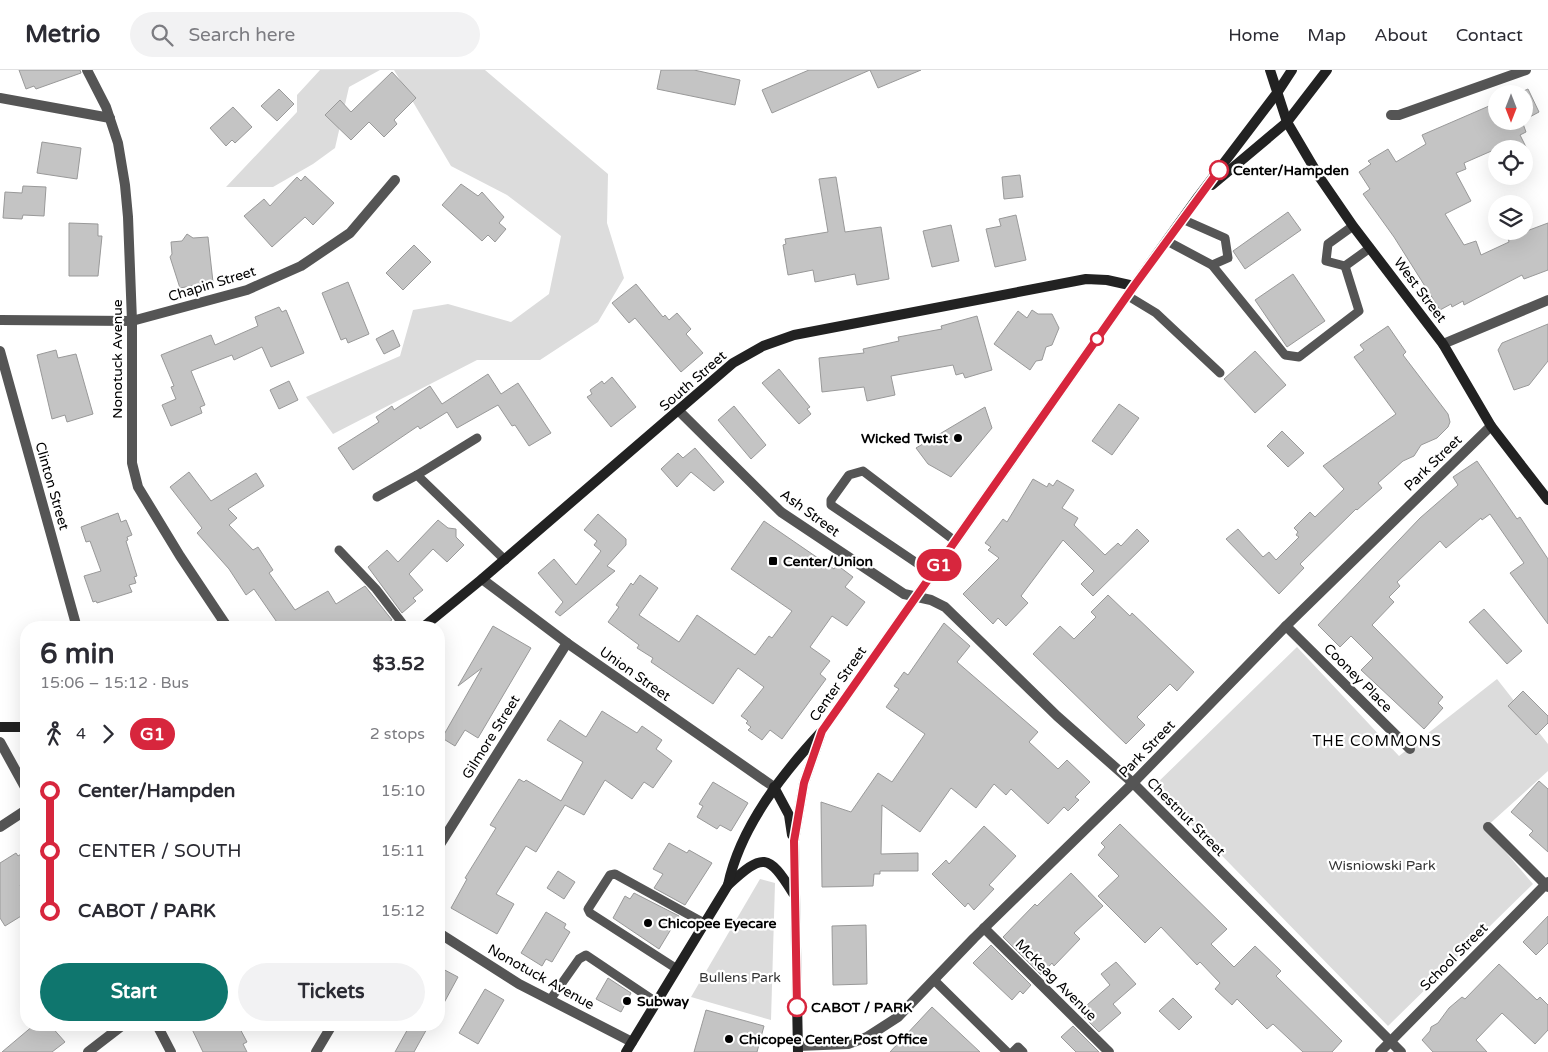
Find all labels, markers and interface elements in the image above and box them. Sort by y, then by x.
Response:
search box [130,12,480,57]
text: Metrio [25,20,100,49]
icon: search [148,21,176,49]
text: Search here [188,24,295,46]
text: Home [1228,24,1279,46]
text: Map [1307,24,1346,46]
text: About [1374,24,1428,46]
text: Contact [1456,24,1523,46]
north arrow [1488,85,1532,130]
map controls [1488,85,1533,240]
button: locate [1488,140,1533,185]
marker: Center/Hampden [1209,160,1229,180]
place label: Center/Hampden [1233,162,1349,179]
button: layers [1488,195,1533,240]
street label: West Street [1390,254,1450,326]
street label: Chapin Street [166,262,258,305]
street label: Nonotuck Avenue [109,299,126,419]
unlabelled marker [1090,332,1104,346]
street label: South Street [656,347,730,415]
place label: Wicked Twist [861,430,949,447]
street label: Park Street [1401,431,1466,495]
marker: Wicked Twist [952,432,964,444]
street label: Clinton Street [31,440,73,533]
street label: Ash Street [777,486,844,541]
line badge: G1 [916,549,962,581]
place label: Center/Union [783,553,873,570]
text: G1 [927,554,951,576]
marker: Center/Union [767,555,779,567]
text: 6 min [40,637,115,671]
street label: Cooney Place [1320,640,1396,716]
street label: Union Street [596,643,674,705]
street label: Center Street [806,643,871,725]
text: $3.52 [373,653,425,675]
text: 15:06 – 15:12 · Bus [40,673,189,693]
street label: Gilmore Street [458,691,524,782]
street label: Park Street [1115,716,1179,781]
icon: walk [40,720,68,748]
icon: forward [94,720,122,748]
text: G1 [140,723,165,745]
text: 4 [76,724,86,744]
text: 2 stops [370,724,425,744]
district label: THE COMMONS [1312,732,1442,750]
street label: Chestnut Street [1143,774,1229,860]
text: Center/Hampden [78,780,235,802]
text: 15:10 [381,781,425,801]
text: CENTER / SOUTH [78,840,242,862]
text: 15:11 [381,841,425,861]
park label: Wisniowski Park [1328,857,1436,874]
text: CABOT / PARK [78,900,216,922]
text: 15:12 [381,901,425,921]
place label: Chicopee Eyecare [658,915,777,932]
marker: Chicopee Eyecare [642,917,654,929]
street label: School Street [1417,919,1492,994]
street label: McKeag Avenue [1012,936,1100,1024]
street label: Nonotuck Avenue [485,941,597,1013]
button: Start [40,963,228,1021]
button: Tickets [238,963,425,1021]
park label: Bullens Park [699,969,781,986]
place label: Subway [637,993,690,1010]
marker: Subway [621,995,633,1007]
marker: CABOT / PARK [787,997,807,1017]
place label: CABOT / PARK [811,999,913,1016]
place label: Chicopee Center Post Office [739,1031,928,1048]
marker: Chicopee Center Post Office [723,1033,735,1045]

